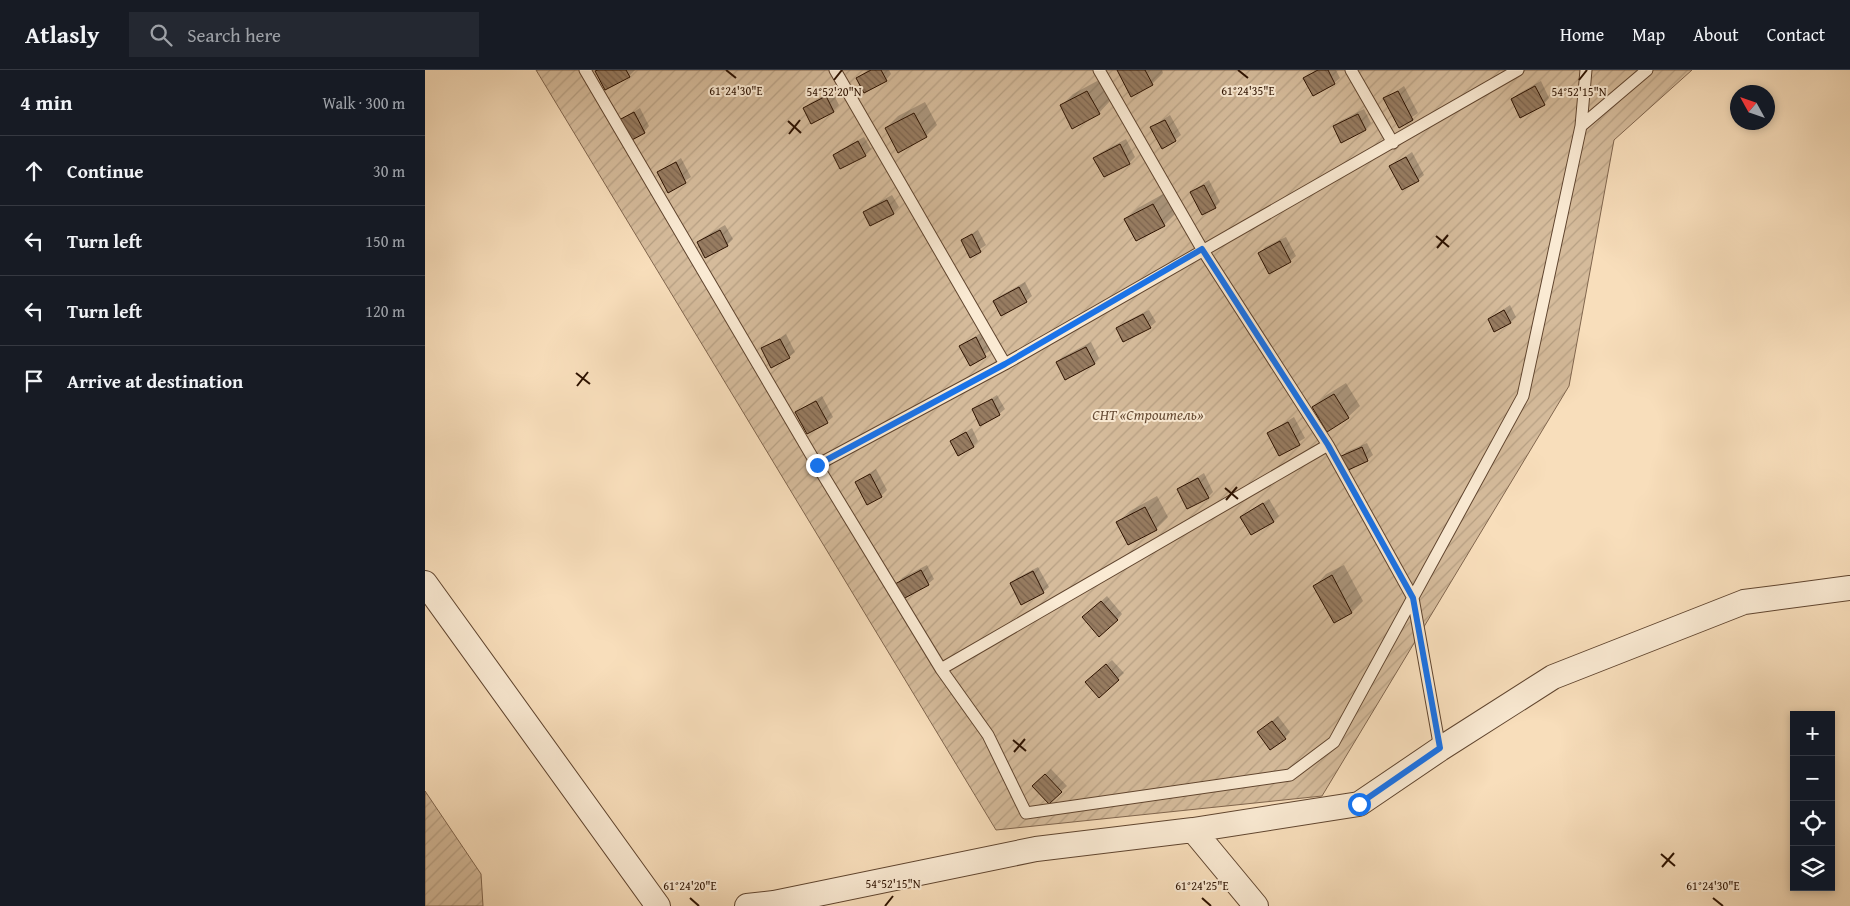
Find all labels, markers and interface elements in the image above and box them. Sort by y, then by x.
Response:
search box [129,12,479,57]
text: Atlasly [25,17,99,52]
icon: search [147,21,175,49]
text: Search here [187,21,281,49]
text: Home [1560,21,1604,48]
text: Map [1632,21,1665,48]
text: About [1693,21,1739,48]
text: Contact [1767,21,1825,48]
text: 61°24'30"E [709,82,763,99]
text: 61°24'35"E [1221,82,1275,99]
text: 54°52'20"N [806,83,862,100]
text: 54°52'15"N [1551,83,1607,100]
north arrow [1730,85,1775,130]
text: 4 min [20,87,72,118]
text: Walk · 300 m [322,91,405,115]
icon: ahead [20,157,48,185]
text: Continue [67,157,144,185]
text: 30 m [373,159,405,183]
icon: left [20,227,48,255]
text: Turn left [67,227,142,255]
text: 150 m [365,229,405,253]
icon: left [20,297,48,325]
text: Turn left [67,297,142,325]
text: 120 m [365,299,405,323]
icon: arrive [20,367,48,395]
text: Arrive at destination [67,367,243,395]
park label: СНТ «Строитель» [1092,404,1204,425]
route end [806,454,829,477]
map controls [1790,711,1835,891]
button: + [1790,711,1835,756]
button: − [1790,756,1835,801]
route start [1348,793,1371,816]
button: locate [1790,801,1835,846]
button: layers [1790,846,1835,891]
text: 54°52'15"N [865,875,921,892]
text: 61°24'20"E [663,877,717,894]
text: 61°24'25"E [1175,877,1229,894]
text: 61°24'30"E [1686,877,1740,894]

